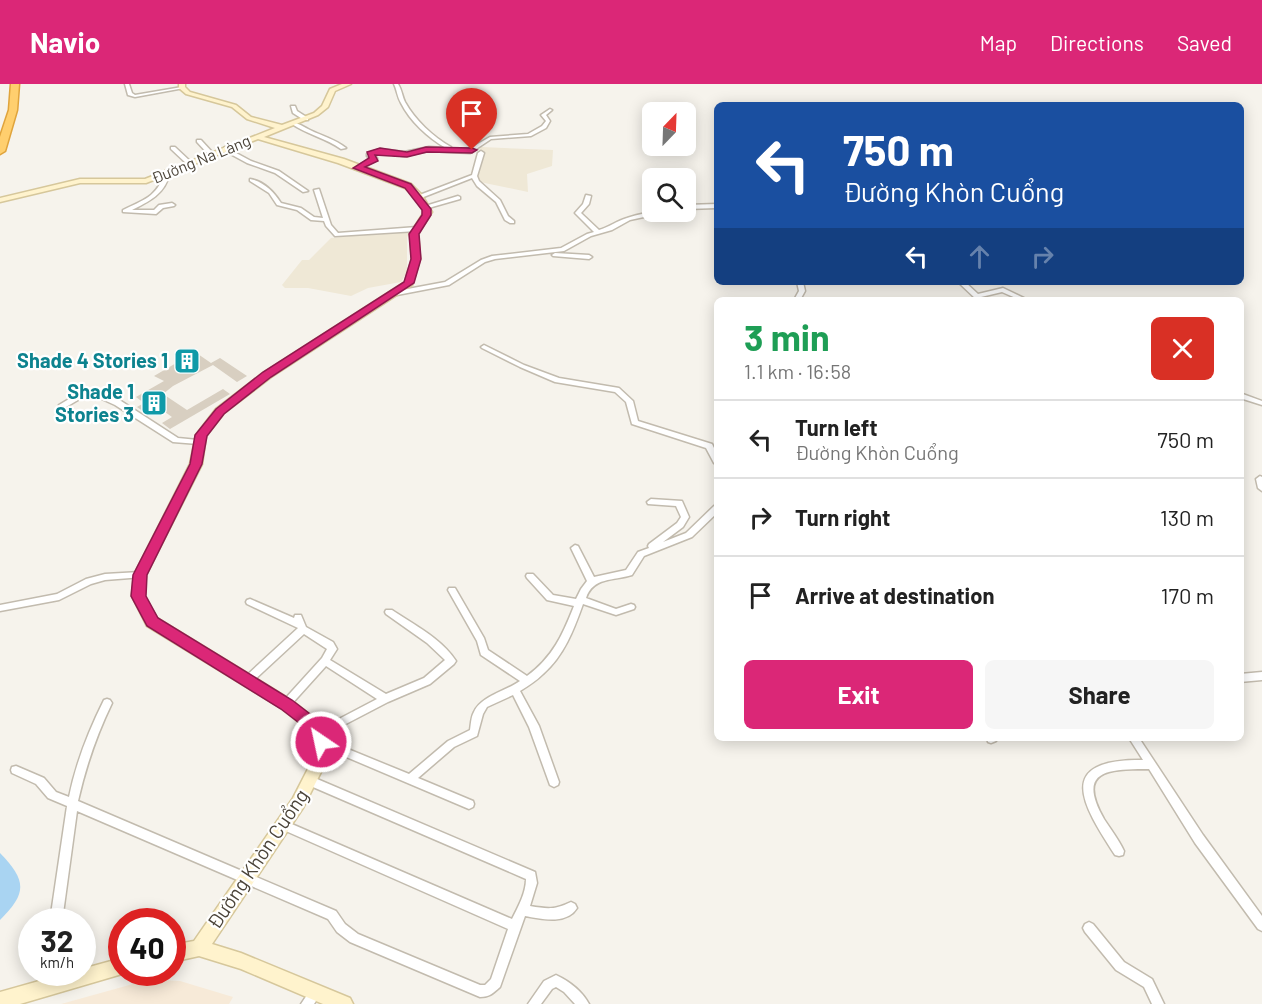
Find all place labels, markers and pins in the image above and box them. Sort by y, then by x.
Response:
pin [446,88,497,150]
building icon: Shade 4 Stories 1 [172,346,202,376]
place label: Shade 4 Stories 1 [17,348,168,372]
place label: Shade 1 Stories 3 [55,379,134,426]
building icon: Shade 1 Stories 3 [139,388,169,418]

